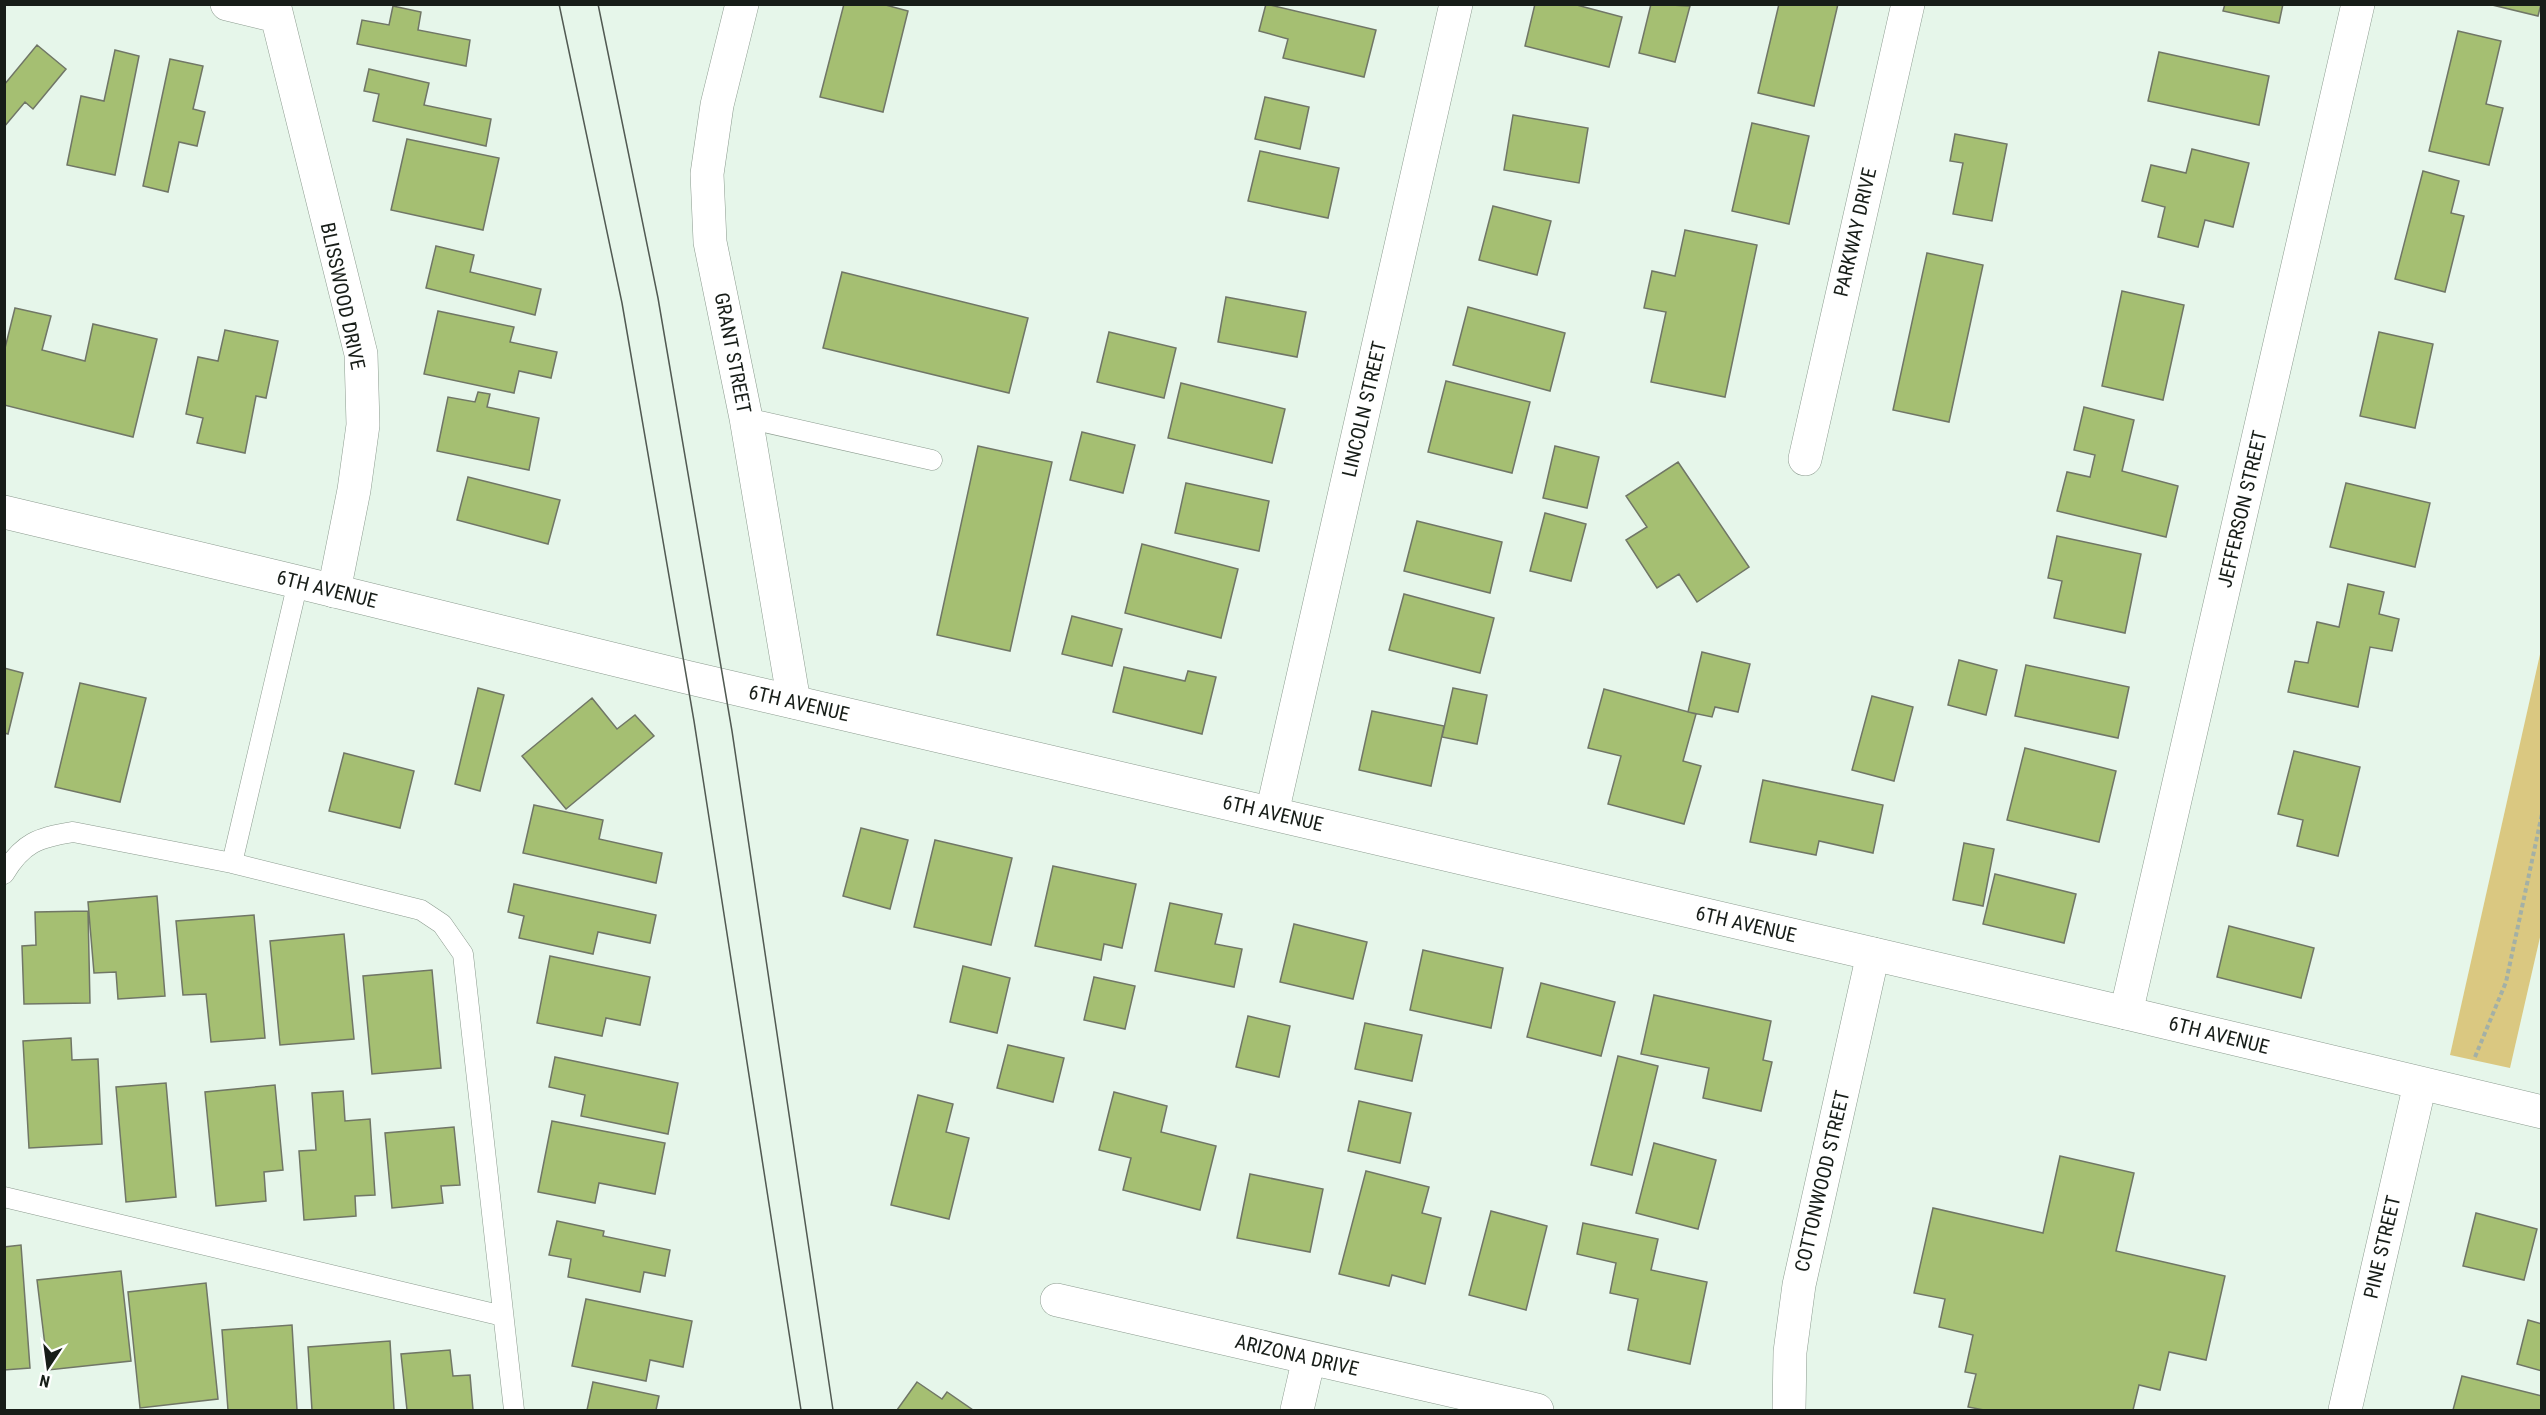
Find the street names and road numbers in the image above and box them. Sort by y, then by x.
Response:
street label: PARKWAY DRIVE [1829,165,1881,299]
street label: BLISSWOOD DRIVE [316,220,370,372]
street label: GRANT STREET [710,291,756,415]
street label: LINCOLN STREET [1337,339,1391,479]
street label: JEFFERSON STREET [2212,428,2272,590]
street label: 6TH AVENUE [274,565,380,613]
street label: 6TH AVENUE [746,680,852,726]
street label: 6TH AVENUE [1220,790,1326,836]
street label: 6TH AVENUE [1693,901,1799,947]
street label: 6TH AVENUE [2166,1011,2272,1059]
street label: COTTONWOOD STREET [1789,1088,1855,1274]
street label: PINE STREET [2359,1193,2405,1301]
street label: ARIZONA DRIVE [1233,1329,1361,1381]

